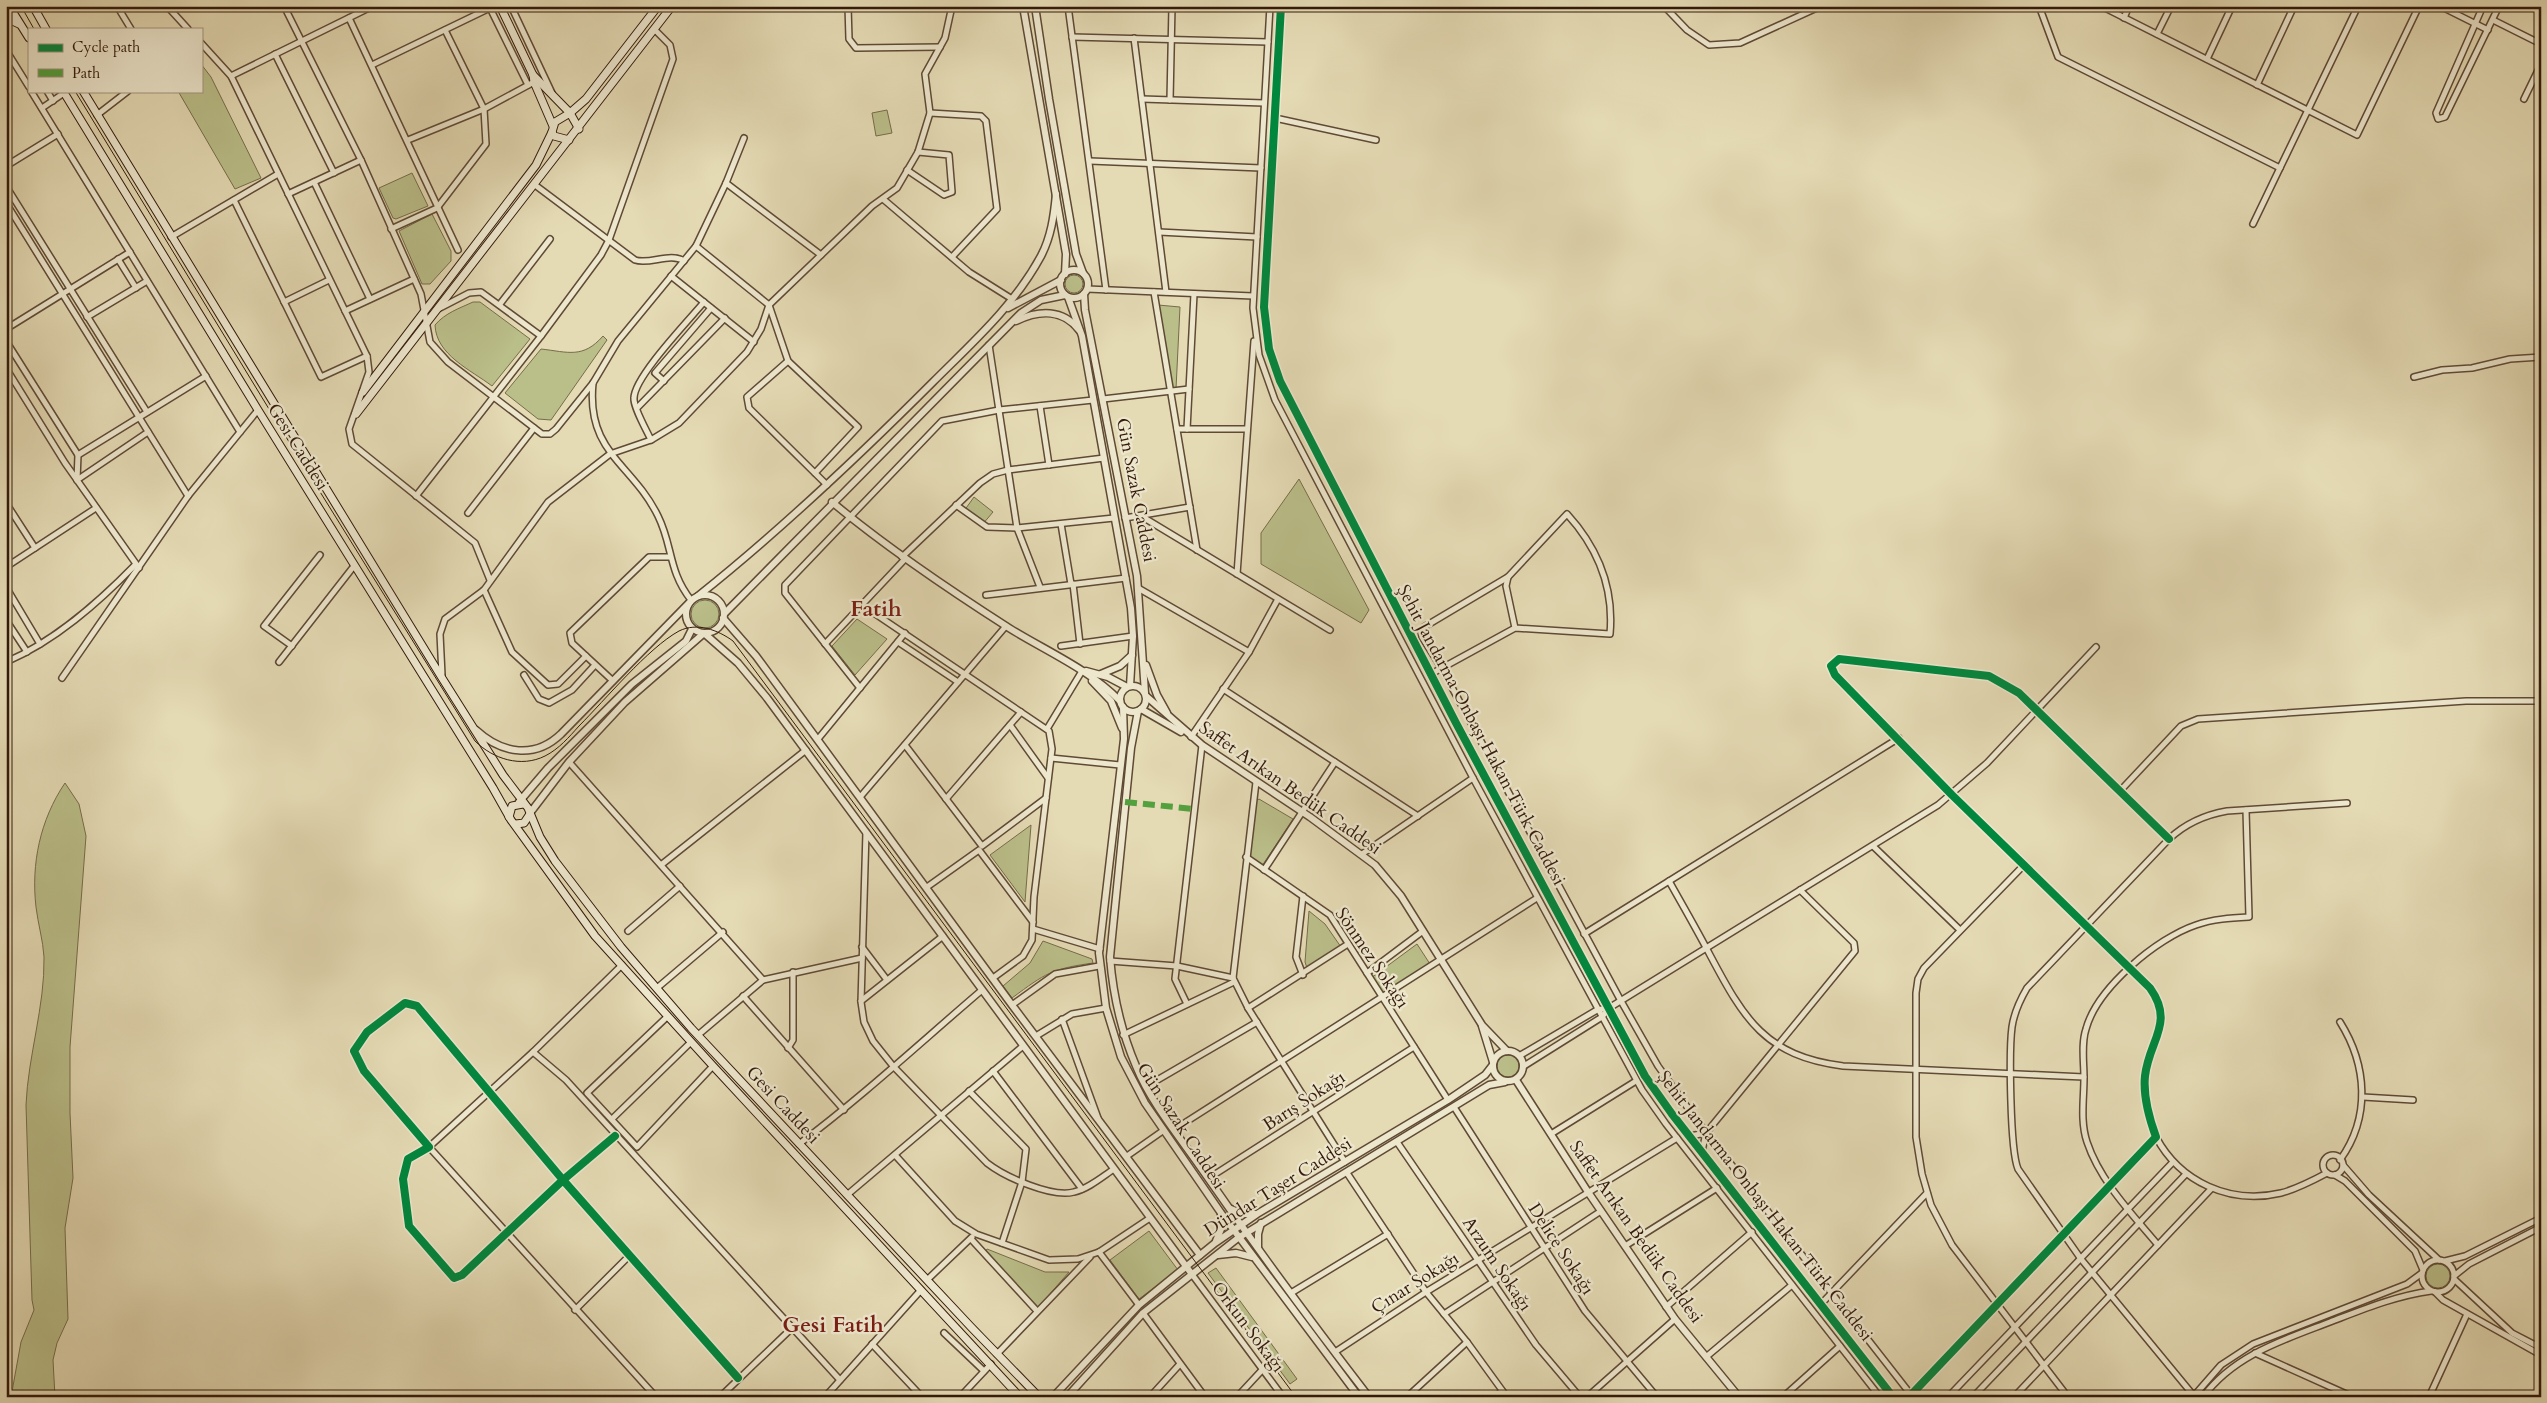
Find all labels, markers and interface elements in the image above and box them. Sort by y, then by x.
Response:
legend [28,28,202,92]
text: Cycle path [72,37,141,57]
text: Path [72,63,101,83]
street label: Gesi Caddesi [261,399,335,495]
street label: Gün Sazak Caddesi [1110,416,1162,564]
street label: Şehit Jandarma Onbaşı Hakan Türk Caddesi [1391,580,1571,890]
district label: Fatih [850,594,902,624]
street label: Saffet Arıkan Bedük Caddesi [1194,715,1386,861]
street label: Sönmez Sokağı [1329,903,1415,1013]
street label: Gün Sazak Caddesi [1131,1058,1231,1194]
street label: Gesi Caddesi [740,1061,826,1149]
street label: Barış Sokağı [1258,1065,1350,1137]
street label: Şehit Jandarma Onbaşı Hakan Türk Caddesi [1651,1066,1879,1346]
street label: Dündar Taşer Caddesi [1199,1131,1357,1243]
street label: Saffet Arıkan Bedük Caddesi [1563,1136,1709,1328]
street label: Delice Sokağı [1522,1198,1600,1300]
street label: Arzum Sokağı [1456,1212,1538,1316]
street label: Çınar Sokağı [1366,1246,1464,1320]
street label: Orkun Sokağı [1206,1276,1290,1378]
district label: Gesi Fatih [782,1310,884,1340]

